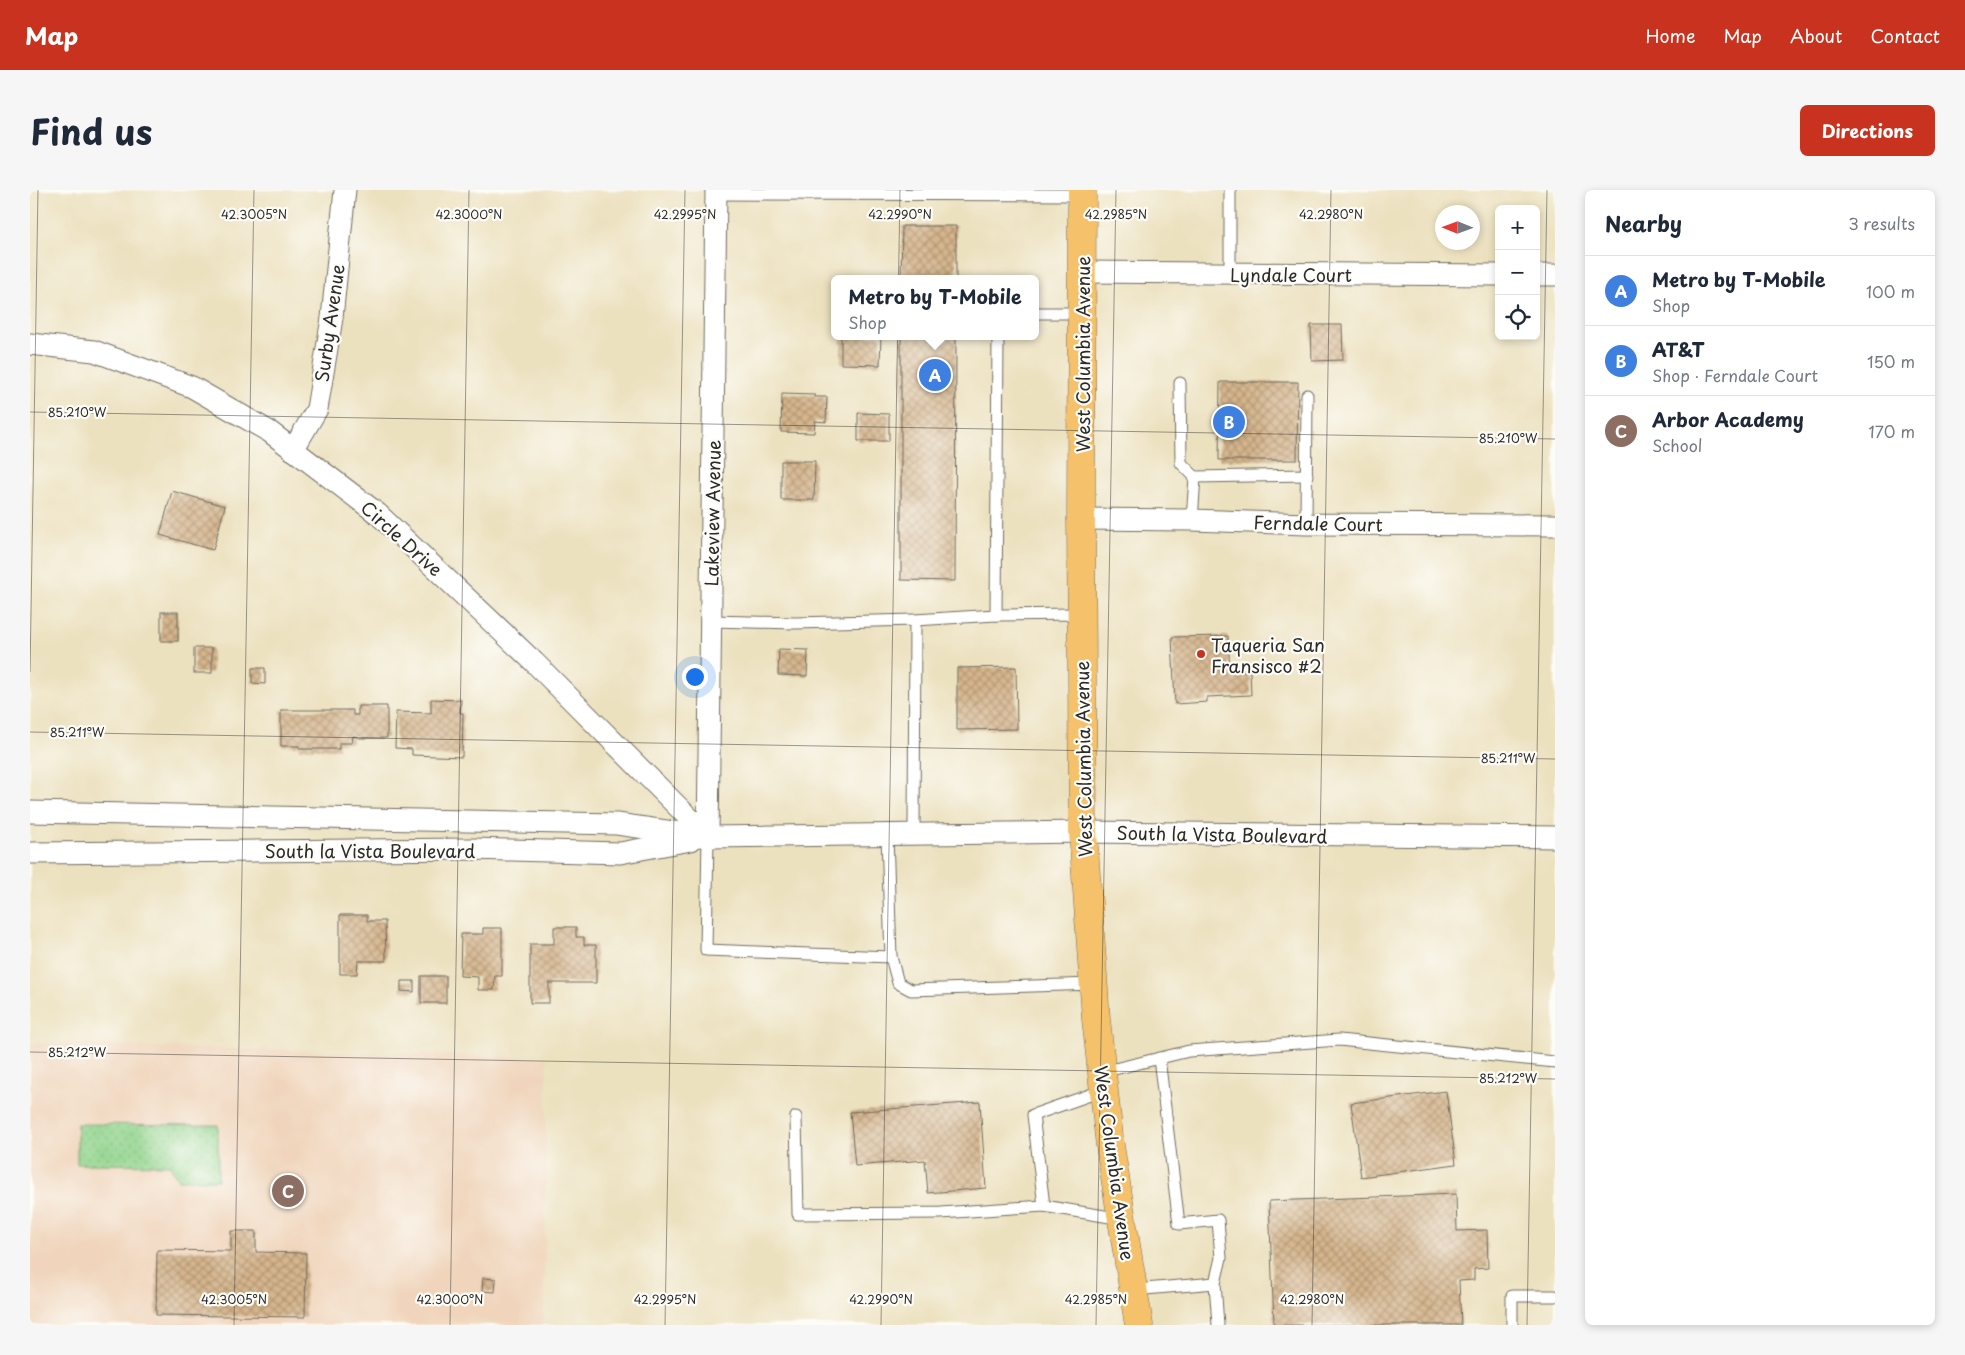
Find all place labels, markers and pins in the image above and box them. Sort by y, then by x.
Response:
pin: A [919,356,951,394]
pin: B [1213,403,1245,441]
place label: Taqueria San Fransisco #2 [1211,631,1325,679]
marker: Taqueria San Fransisco #2 [1195,648,1207,660]
pin: C [272,1172,304,1210]

